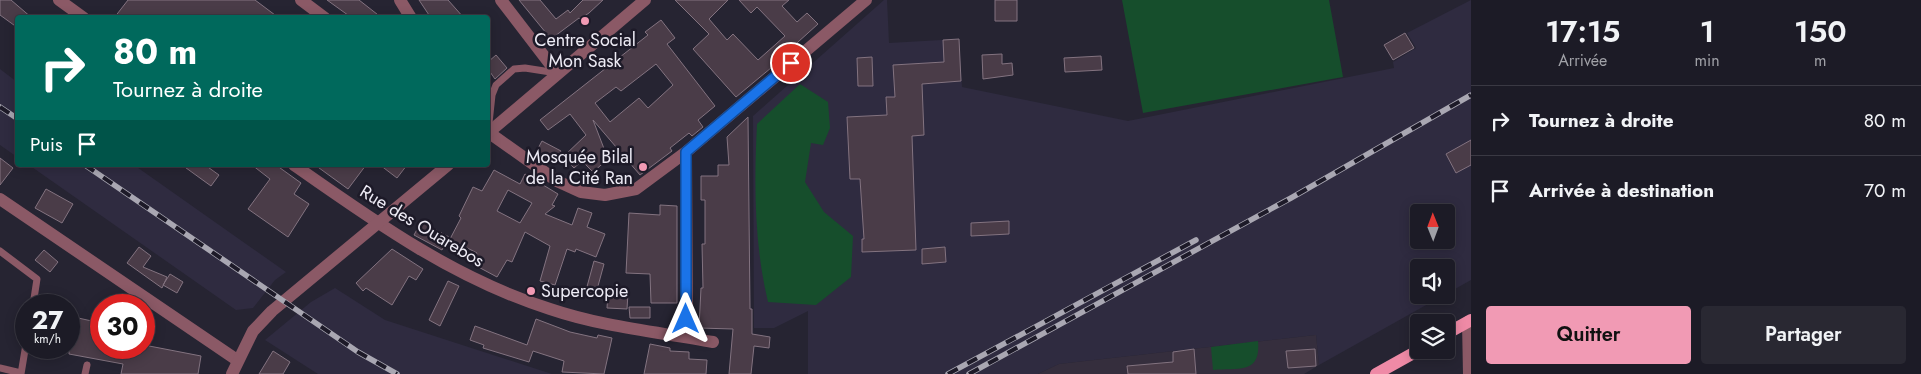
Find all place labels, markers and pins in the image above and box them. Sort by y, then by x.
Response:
marker: Centre Social Mon Sask [579,15,591,27]
place label: Centre Social Mon Sask [534,27,636,74]
pin [770,42,812,84]
place label: Mosquée Bilal de la Cité Ran [526,144,633,191]
marker: Mosquée Bilal de la Cité Ran [637,161,649,173]
place label: Supercopie [541,278,628,304]
marker: Supercopie [525,285,537,297]

